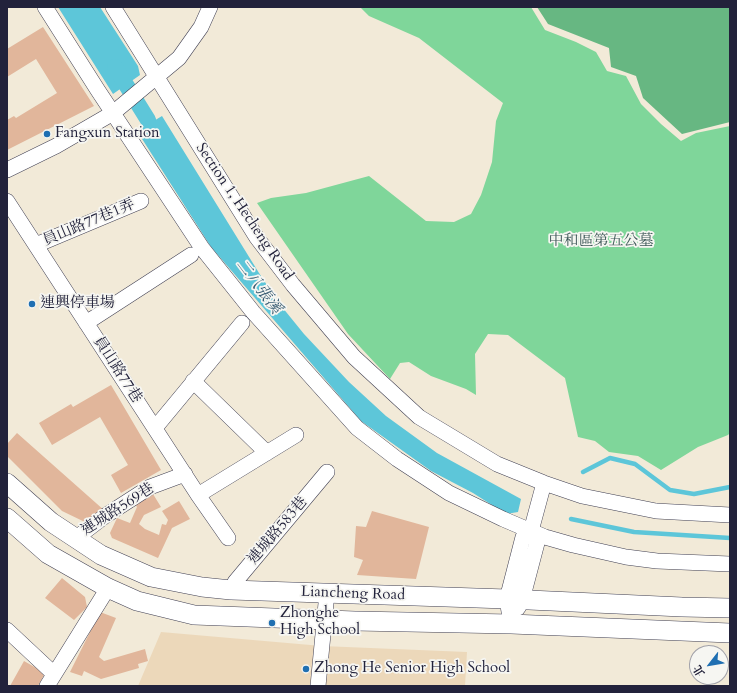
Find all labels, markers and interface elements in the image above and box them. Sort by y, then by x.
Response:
place label: Fangxun Station [55,125,160,143]
marker: Fangxun Station [42,129,52,139]
street label: Section 1, Hecheng Road [191,140,297,284]
street label: 員山路77巷1弄 [40,196,138,250]
park label: 中和區第五公墓 [549,233,653,251]
water label: 二八張溪 [231,256,285,318]
place label: 連興停車場 [40,295,115,313]
marker: 連興停車場 [27,299,37,309]
street label: 員山路77巷 [89,333,145,407]
street label: 連城路569巷 [78,480,158,540]
street label: 連城路583巷 [244,493,312,569]
street label: Liancheng Road [301,583,405,605]
place label: Zhonghe High School [280,605,360,640]
marker: Zhonghe High School [267,618,277,628]
north arrow [689,645,729,685]
place label: Zhong He Senior High School [314,660,510,678]
text: 北 [690,662,708,680]
marker: Zhong He Senior High School [301,664,311,674]

